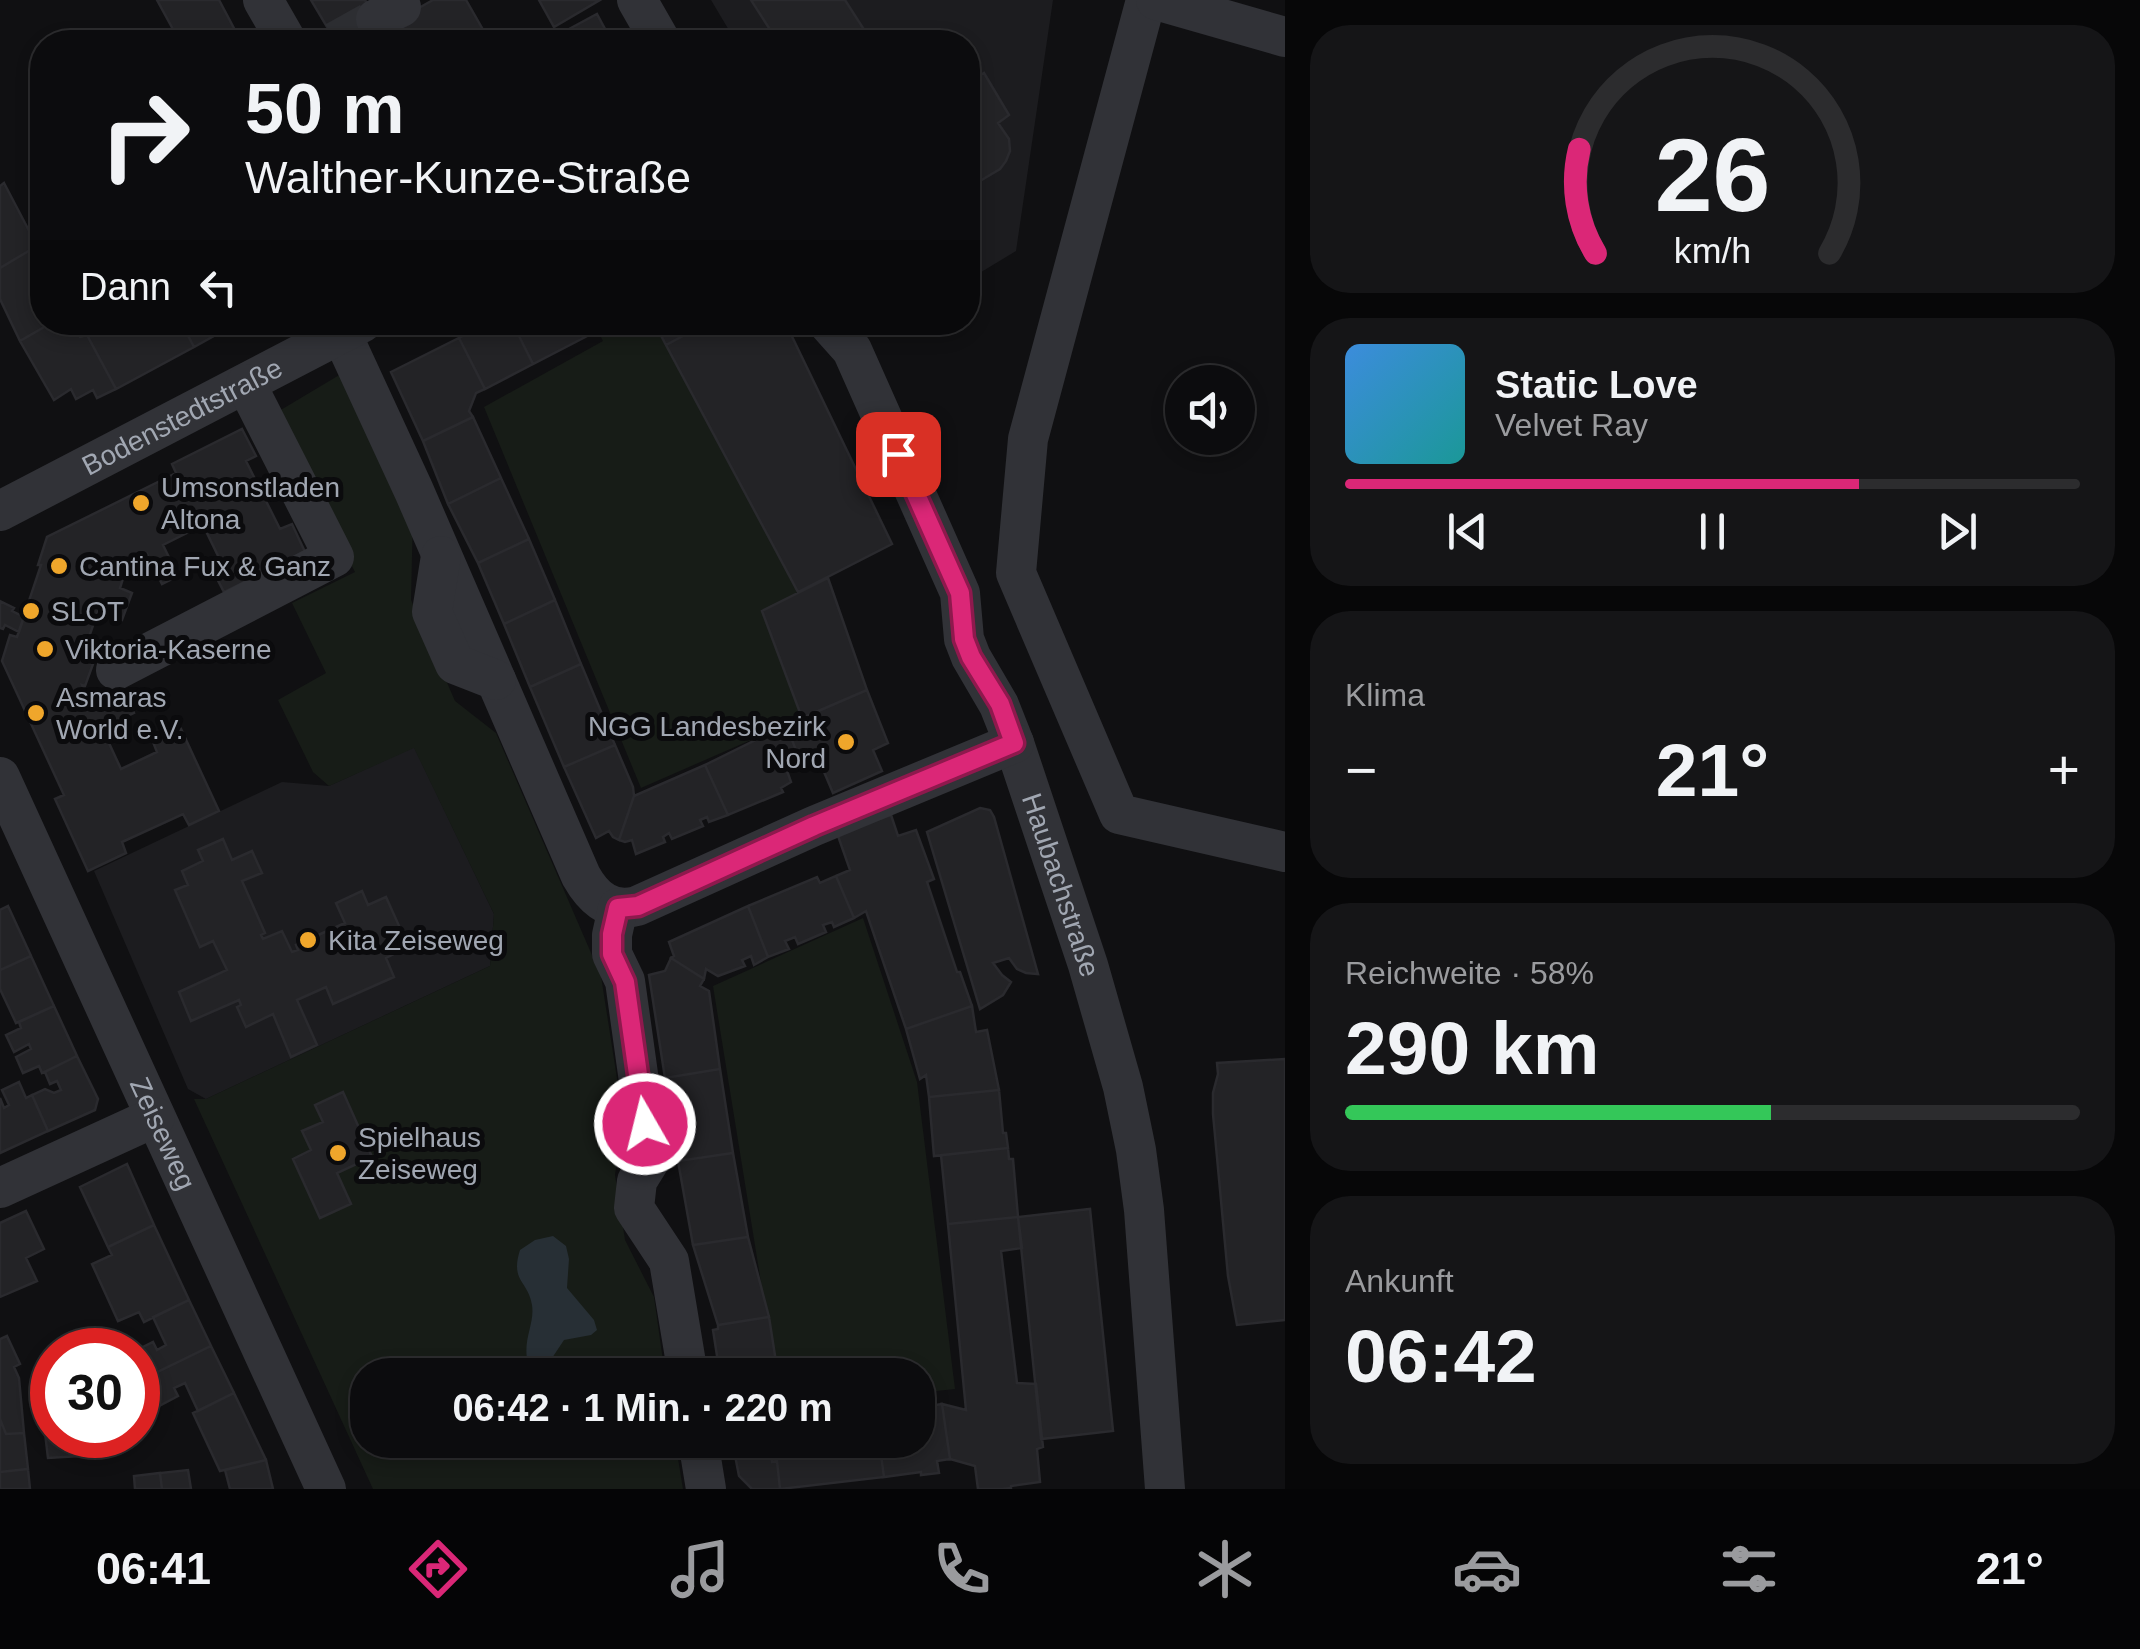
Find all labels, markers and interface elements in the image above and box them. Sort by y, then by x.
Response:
icon: right [80,70,210,200]
text: 50 m [245,70,405,148]
text: 26 [1655,117,1770,233]
text: Walther-Kunze-Straße [245,152,691,203]
text: km/h [1674,231,1751,271]
icon: left [191,260,246,315]
text: Dann [80,266,171,308]
street label: Bodenstedtstraße [77,352,287,481]
text: Static Love [1495,364,1698,406]
map controls [1165,365,1255,455]
button: sound [1165,365,1255,455]
text: Velvet Ray [1495,407,1648,443]
pin [856,412,941,497]
icon: arrive [871,427,926,482]
place label: Umsonstladen Altona [161,472,340,535]
marker: Umsonstladen Altona [130,492,152,514]
icon: previous [1440,504,1495,559]
icon: pause [1685,504,1740,559]
icon: next [1930,504,1985,559]
place label: Cantina Fux & Ganz [79,551,331,582]
marker: Cantina Fux & Ganz [48,555,70,577]
place label: SLOT [51,596,124,627]
marker: SLOT [20,600,42,622]
place label: Viktoria-Kaserne [65,634,271,665]
marker: Viktoria-Kaserne [34,638,56,660]
text: Klima [1345,677,1425,713]
place label: Asmaras World e.V. [56,682,184,745]
marker: Asmaras World e.V. [25,702,47,724]
place label: NGG Landesbezirk Nord [588,711,827,774]
text: 21° [1656,728,1769,812]
marker: NGG Landesbezirk Nord [835,731,857,753]
text: − [1345,739,1377,801]
text: + [2048,739,2080,801]
street label: Haubachstraße [1016,789,1106,980]
place label: Kita Zeiseweg [328,925,504,956]
marker: Kita Zeiseweg [297,929,319,951]
text: Reichweite · 58% [1345,955,1594,991]
text: 290 km [1345,1006,1599,1090]
street label: Zeiseweg [124,1072,202,1194]
position arrow [593,1072,697,1176]
place label: Spielhaus Zeiseweg [358,1122,481,1185]
marker: Spielhaus Zeiseweg [327,1142,349,1164]
text: Ankunft [1345,1263,1454,1299]
text: 06:42 [1345,1314,1537,1398]
speed limit sign: 30 [30,1328,160,1458]
text: 06:42 · 1 Min. · 220 m [452,1387,833,1429]
icon: directions [403,1534,473,1604]
icon: music [665,1534,735,1604]
icon: phone [927,1534,997,1604]
icon: climate [1190,1534,1260,1604]
icon: car [1452,1534,1522,1604]
icon: filters [1714,1534,1784,1604]
text: 06:41 [96,1543,211,1594]
text: 21° [1976,1543,2044,1594]

